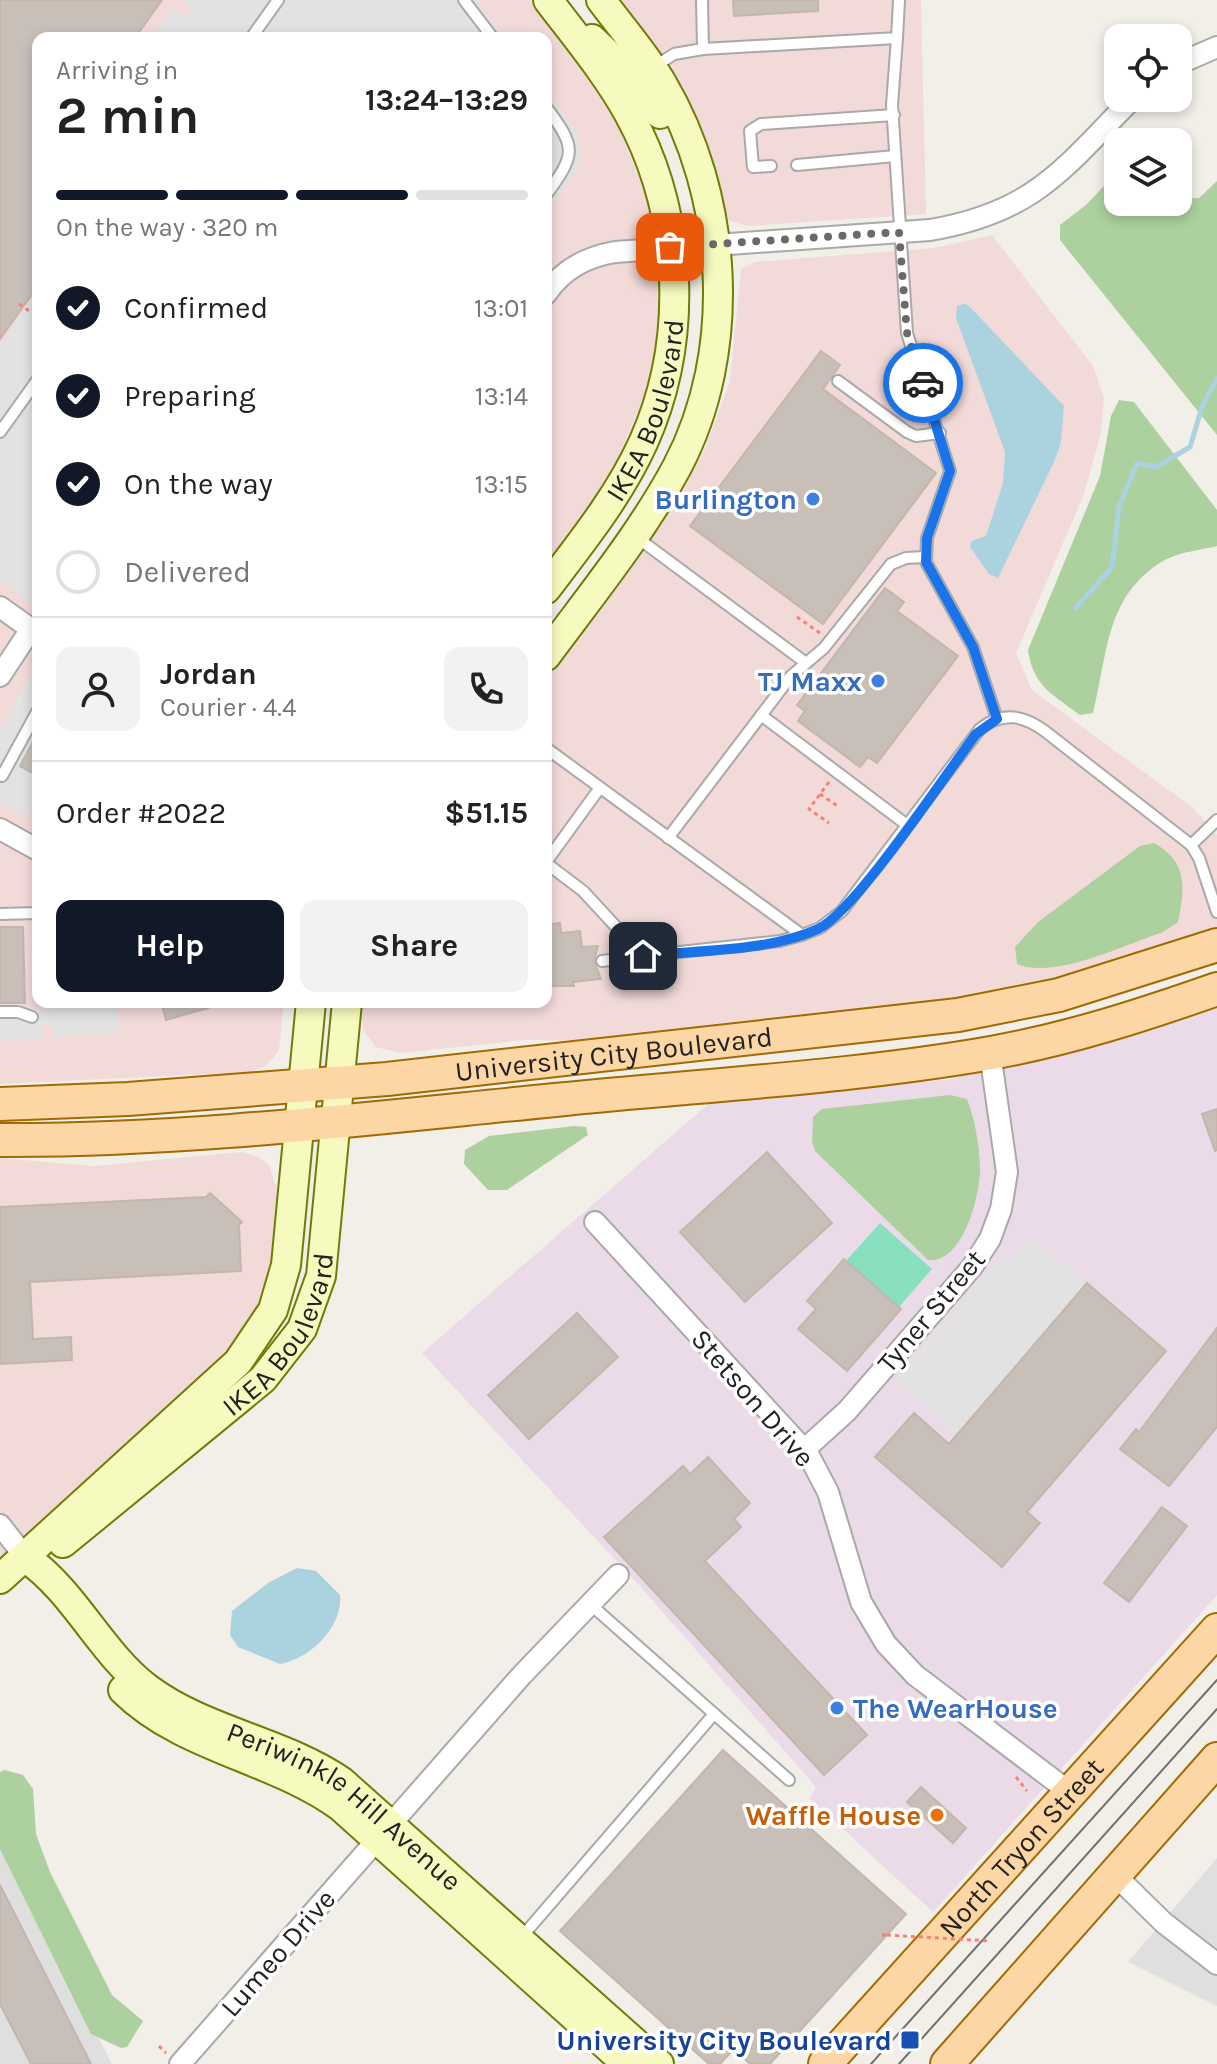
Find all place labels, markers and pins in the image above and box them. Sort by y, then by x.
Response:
pin [636,213,704,281]
place label: Burlington [655,483,797,516]
marker: Burlington [804,490,822,508]
place label: TJ Maxx [758,665,862,698]
marker: TJ Maxx [869,672,887,690]
pin [609,922,677,990]
place label: The WearHouse [853,1692,1058,1725]
marker: The WearHouse [828,1699,846,1717]
place label: Waffle House [745,1799,921,1832]
marker: Waffle House [928,1806,946,1824]
place label: University City Boulevard [556,2024,892,2057]
marker: University City Boulevard [899,2029,921,2051]

